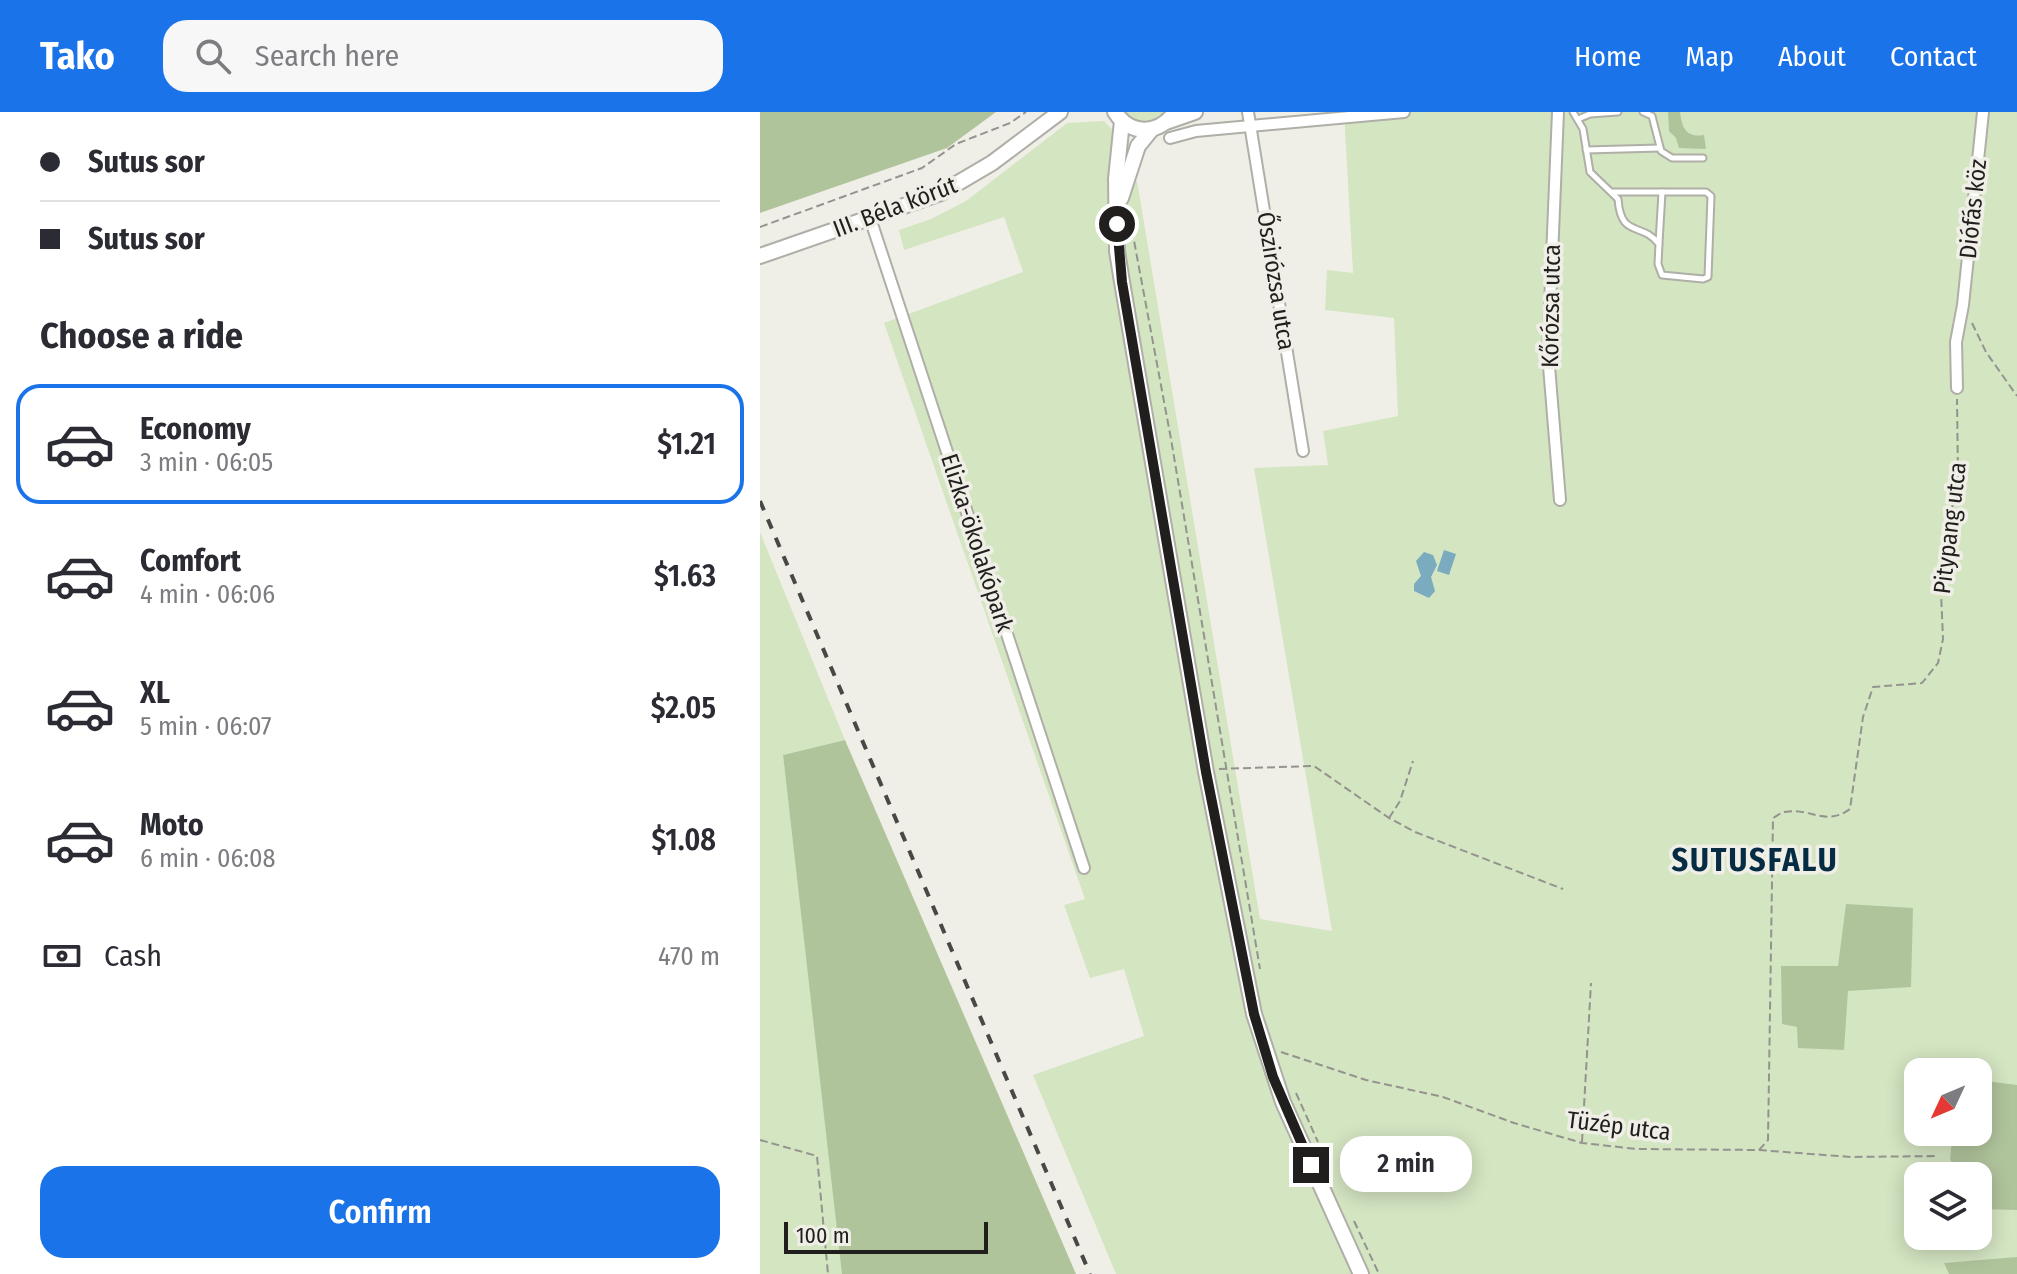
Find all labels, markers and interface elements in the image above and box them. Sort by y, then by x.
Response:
search box [163,20,723,92]
text: Tako [40,33,115,79]
icon: search [191,34,235,78]
text: Search here [255,38,399,74]
text: Home [1574,40,1641,73]
text: Map [1685,40,1734,73]
text: About [1778,40,1846,73]
text: Contact [1890,40,1977,73]
text: Sutus sor [88,144,205,180]
street label: Diófás köz [1954,158,1992,260]
street label: III. Béla körút [829,170,961,243]
route start [1099,206,1135,242]
street label: Őszirózsa utca [1251,209,1303,352]
text: Sutus sor [88,221,205,257]
street label: Kőrózsa utca [1536,244,1566,368]
text: Choose a ride [40,314,243,358]
icon: car [44,408,116,480]
text: Economy [140,411,251,447]
text: $1.21 [657,426,716,462]
text: 3 min · 06:05 [140,447,273,478]
street label: Elizka-ökolakópark [935,450,1019,636]
street label: Pitypang utca [1928,460,1972,596]
icon: car [44,540,116,612]
text: Comfort [140,543,241,579]
text: $1.63 [654,558,716,594]
text: 4 min · 06:06 [140,579,275,610]
icon: car [44,672,116,744]
text: XL [140,675,170,711]
text: $2.05 [651,690,716,726]
text: 5 min · 06:07 [140,711,272,742]
icon: car [44,804,116,876]
text: Moto [140,807,204,843]
text: $1.08 [651,822,716,858]
district label: SUTUSFALU [1671,841,1839,879]
text: 6 min · 06:08 [140,843,276,874]
icon: cash [40,934,84,978]
text: Cash [104,938,162,974]
text: 470 m [658,941,720,972]
north arrow [1904,1058,1992,1146]
map controls [1904,1058,1992,1250]
street label: Tüzép utca [1566,1106,1672,1146]
callout: 2 min [1339,1137,1471,1193]
route end [1293,1147,1329,1183]
text: 2 min [1377,1148,1435,1179]
button: layers [1904,1162,1992,1250]
button: Confirm [40,1166,720,1258]
scale bar [784,1218,988,1254]
text: 100 m [796,1222,850,1249]

